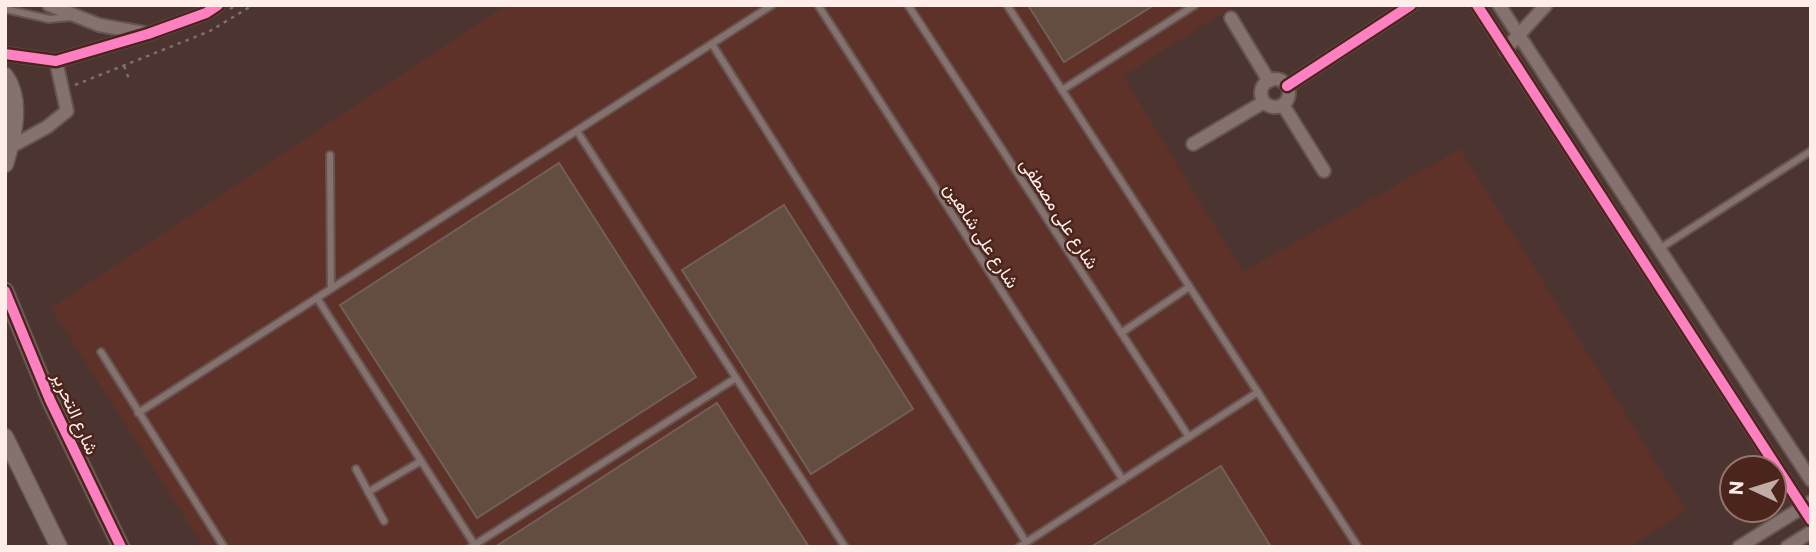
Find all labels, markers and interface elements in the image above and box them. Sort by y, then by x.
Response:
street label: شارع على مصطفى [1014,153,1104,274]
street label: شارع على شاهين [938,178,1024,293]
street label: شارع التحرير [46,367,104,458]
north arrow [1718,454,1788,524]
text: N [1724,480,1748,496]

